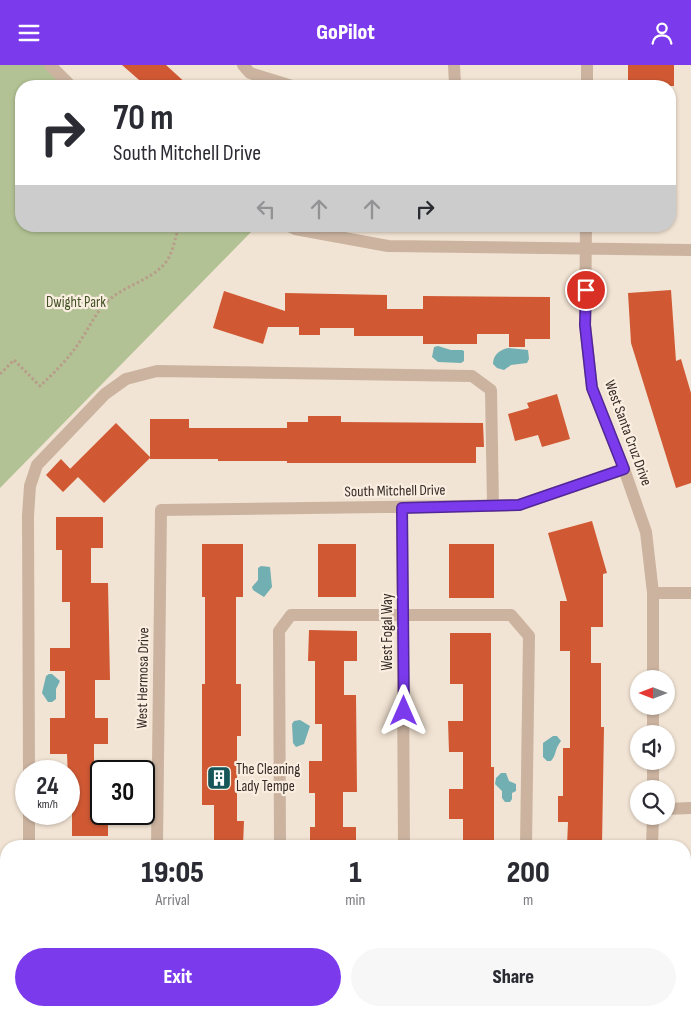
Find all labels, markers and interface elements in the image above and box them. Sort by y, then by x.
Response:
icon: menu [15,19,43,47]
text: GoPilot [316,19,375,46]
icon: person [648,19,676,47]
text: 70 m [113,97,173,140]
icon: right [30,100,95,165]
text: South Mitchell Drive [113,140,261,167]
icon: left [252,195,280,223]
icon: ahead [305,195,333,223]
icon: ahead [358,195,386,223]
icon: right [411,195,439,223]
pin [565,269,607,311]
icon: arrive [572,276,600,304]
park label: Dwight Park [46,293,106,312]
street label: West Santa Cruz Drive [600,378,656,488]
street label: South Mitchell Drive [344,481,446,501]
street label: West Fogal Way [378,593,397,671]
street label: West Hermosa Drive [133,627,153,729]
north arrow [630,670,675,715]
map controls [630,670,675,825]
position arrow [377,684,429,736]
button: sound [630,725,675,770]
speed limit sign: 30 [90,760,155,825]
place label: The Cleaning Lady Tempe [236,760,300,796]
building icon: The Cleaning Lady Tempe [206,765,232,791]
text: 24 [36,771,59,802]
button: search [630,780,675,825]
text: km/h [37,797,58,812]
text: 19:05 [141,855,204,891]
text: 1 [349,855,361,891]
text: 200 [507,855,550,891]
text: Arrival [155,891,190,910]
text: min [345,891,365,910]
text: m [523,891,533,910]
button: Exit [15,948,341,1006]
button: Share [351,948,676,1006]

